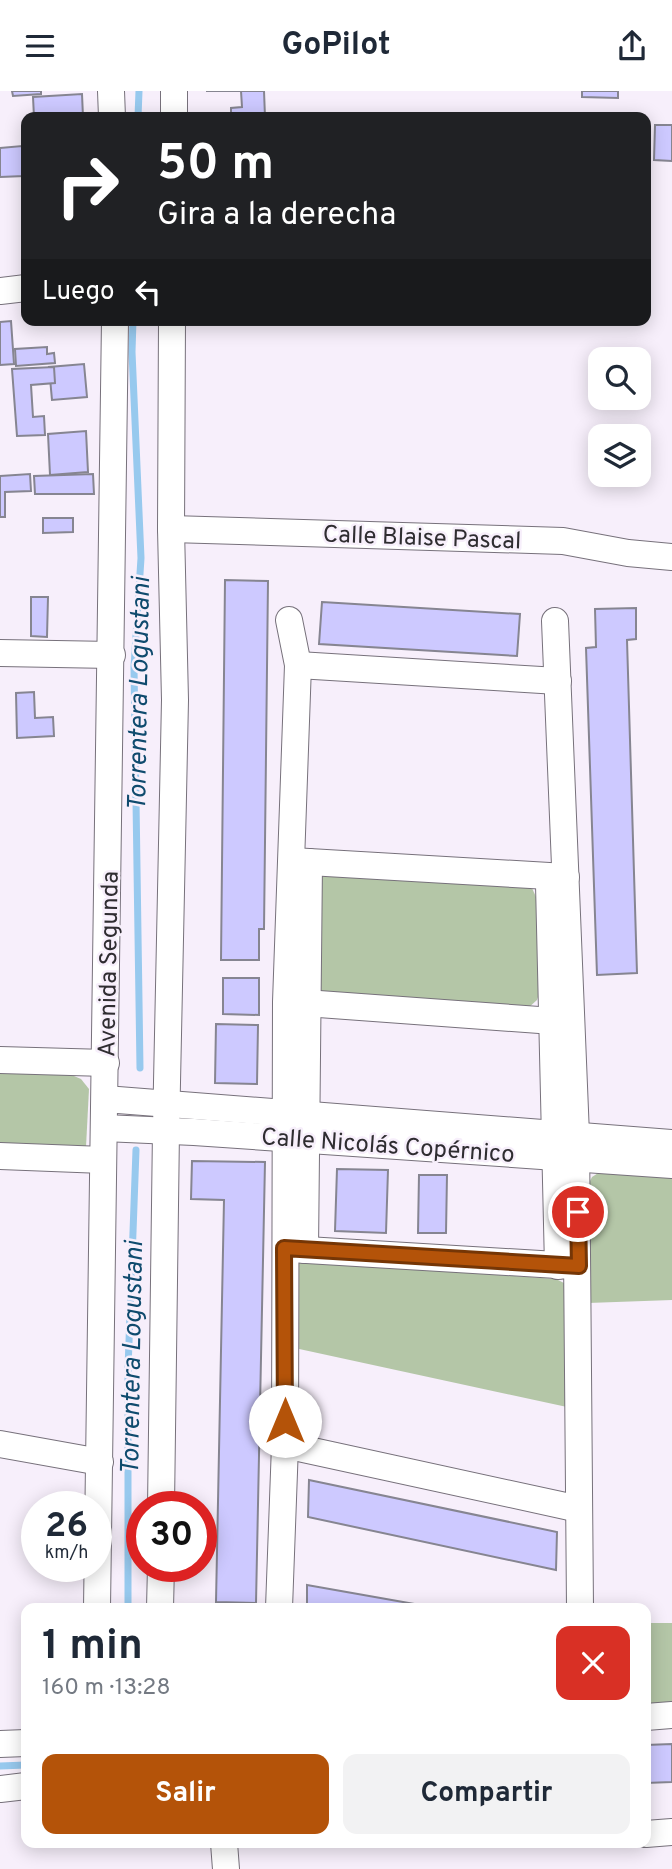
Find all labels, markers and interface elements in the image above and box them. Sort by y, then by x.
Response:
text: GoPilot [281,26,391,66]
icon: menu [21,27,59,65]
icon: share [613,27,651,65]
text: 50 m [157,135,274,197]
icon: right [42,140,133,231]
text: Gira a la derecha [157,196,396,236]
icon: left [129,273,167,311]
text: Luego [42,276,115,309]
map controls [588,347,651,487]
button: search [588,347,651,410]
button: layers [588,424,651,487]
street label: Calle Blaise Pascal [322,521,522,557]
water label: Torrentera Logustani [122,575,159,811]
street label: Avenida Segunda [93,871,127,1057]
street label: Calle Nicolás Copérnico [260,1123,516,1171]
pin [548,1182,608,1242]
icon: arrive [559,1193,597,1231]
water label: Torrentera Logustani [115,1239,152,1475]
position arrow [248,1384,322,1458]
speed limit sign: 30 [126,1491,217,1582]
text: 26 [45,1505,88,1549]
text: km/h [45,1542,88,1565]
text: 1 min [42,1621,143,1674]
button: close [556,1626,630,1700]
text: 160 m · 13:28 [42,1674,171,1703]
button: Salir [42,1754,329,1834]
button: Compartir [343,1754,630,1834]

